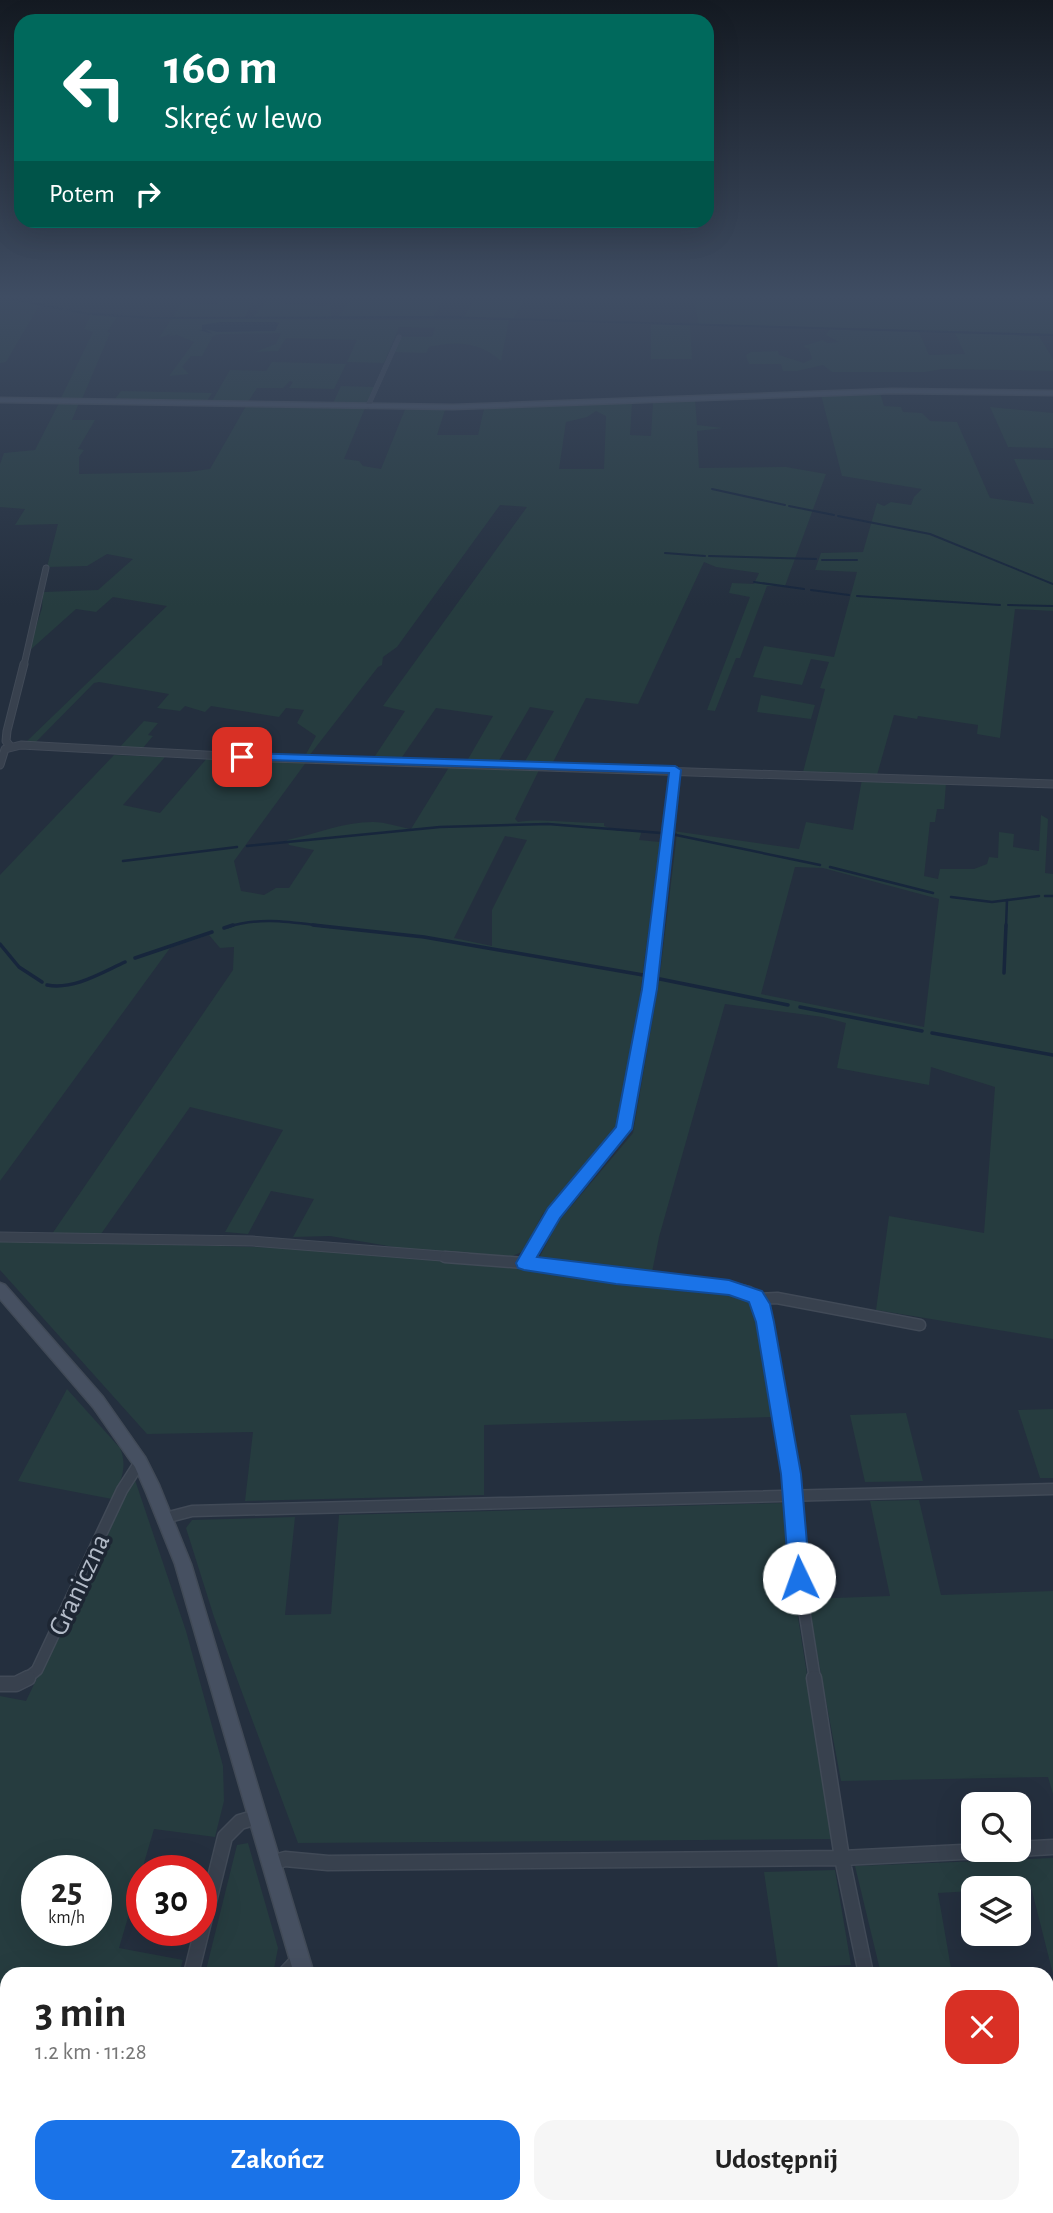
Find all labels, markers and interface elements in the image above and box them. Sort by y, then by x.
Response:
icon: left [49,42,140,133]
text: 160 m [164,44,278,93]
text: Skręć w lewo [164,102,322,134]
icon: right [129,175,167,213]
text: Potem [49,181,115,207]
pin [212,727,272,787]
icon: arrive [223,738,261,776]
street label: Graniczna [44,1530,115,1640]
position arrow [762,1541,836,1615]
map controls [961,1792,1031,1946]
button: search [961,1792,1031,1862]
speed limit sign: 30 [126,1855,217,1946]
text: 25 [51,1874,82,1909]
button: layers [961,1876,1031,1946]
text: km/h [48,1909,85,1927]
button: close [945,1990,1019,2064]
text: 3 min [35,1992,127,2034]
text: 1.2 km · 11:28 [35,2041,147,2064]
button: Zakończ [35,2120,520,2200]
button: Udostępnij [534,2120,1019,2200]

